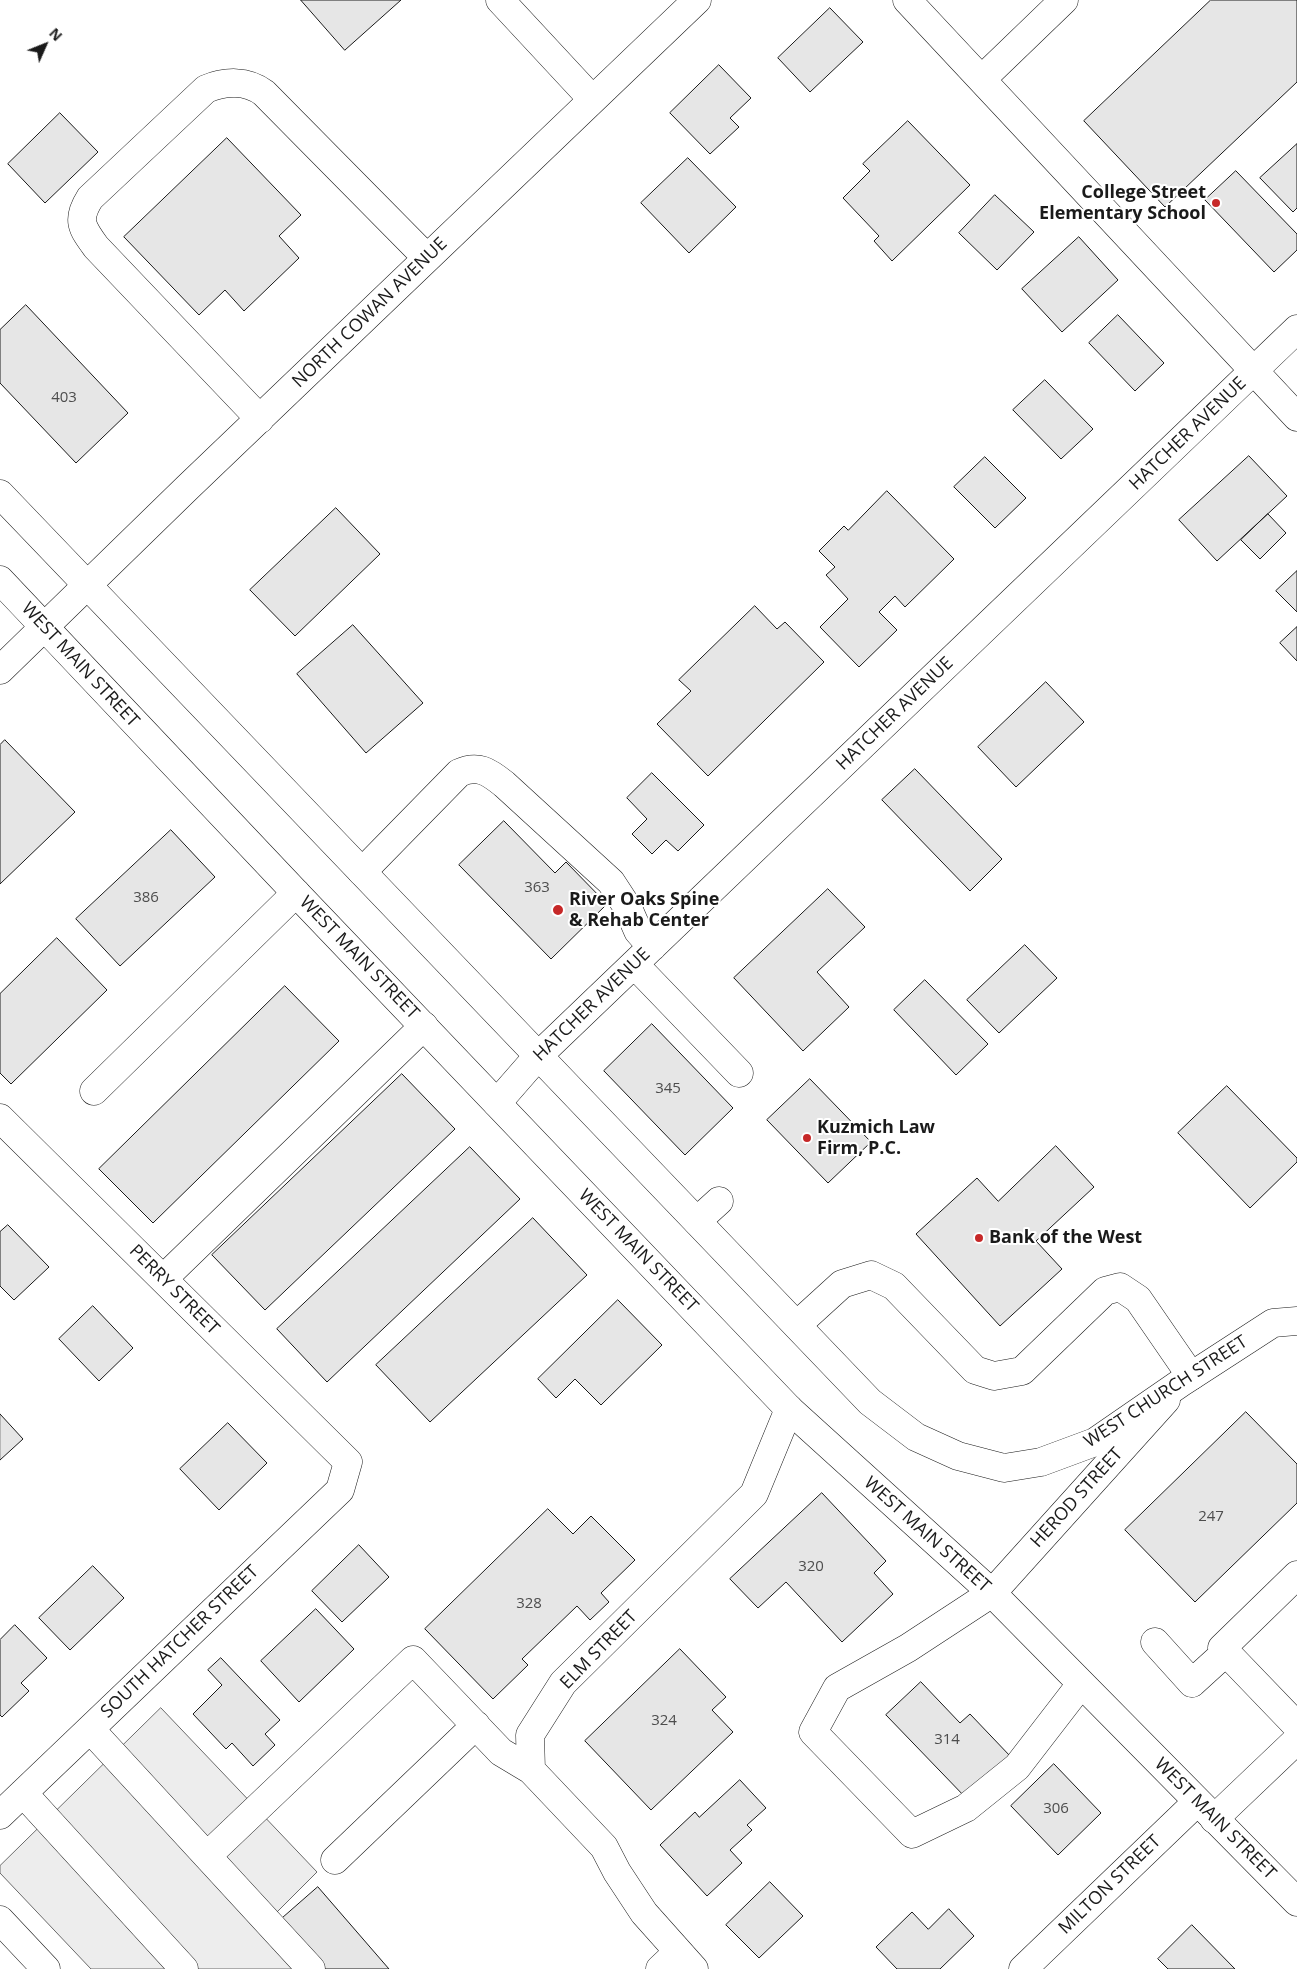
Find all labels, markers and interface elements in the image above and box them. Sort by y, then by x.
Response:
north arrow [20,20,70,70]
text: N [45,24,67,45]
place label: College Street Elementary School [1039,182,1206,224]
marker: College Street Elementary School [1210,197,1222,209]
street label: NORTH COWAN AVENUE [288,233,452,393]
street label: HATCHER AVENUE [1125,373,1251,495]
house number: 403 [51,389,77,407]
street label: WEST MAIN STREET [17,598,143,732]
street label: HATCHER AVENUE [832,653,958,775]
house number: 363 [524,879,550,897]
house number: 386 [133,889,159,907]
place label: River Oaks Spine & Rehab Center [569,889,719,932]
street label: WEST MAIN STREET [295,892,423,1024]
marker: River Oaks Spine & Rehab Center [551,903,565,917]
street label: HATCHER AVENUE [529,944,655,1066]
house number: 345 [655,1080,681,1098]
place label: Kuzmich Law Firm, P.C. [817,1117,935,1160]
marker: Kuzmich Law Firm, P.C. [801,1132,813,1144]
street label: WEST MAIN STREET [574,1185,702,1317]
place label: Bank of the West [989,1227,1142,1249]
marker: Bank of the West [973,1232,985,1244]
street label: PERRY STREET [124,1240,224,1340]
street label: WEST CHURCH STREET [1080,1331,1252,1453]
street label: HEROD STREET [1027,1444,1127,1552]
street label: WEST MAIN STREET [859,1473,995,1597]
house number: 247 [1198,1508,1224,1526]
house number: 320 [798,1558,824,1576]
street label: SOUTH HATCHER STREET [97,1561,263,1723]
house number: 328 [516,1595,542,1613]
street label: ELM STREET [556,1606,642,1694]
house number: 324 [651,1712,677,1730]
house number: 314 [934,1731,960,1749]
street label: WEST MAIN STREET [1150,1754,1280,1884]
house number: 306 [1043,1800,1069,1818]
street label: MILTON STREET [1054,1831,1166,1939]

